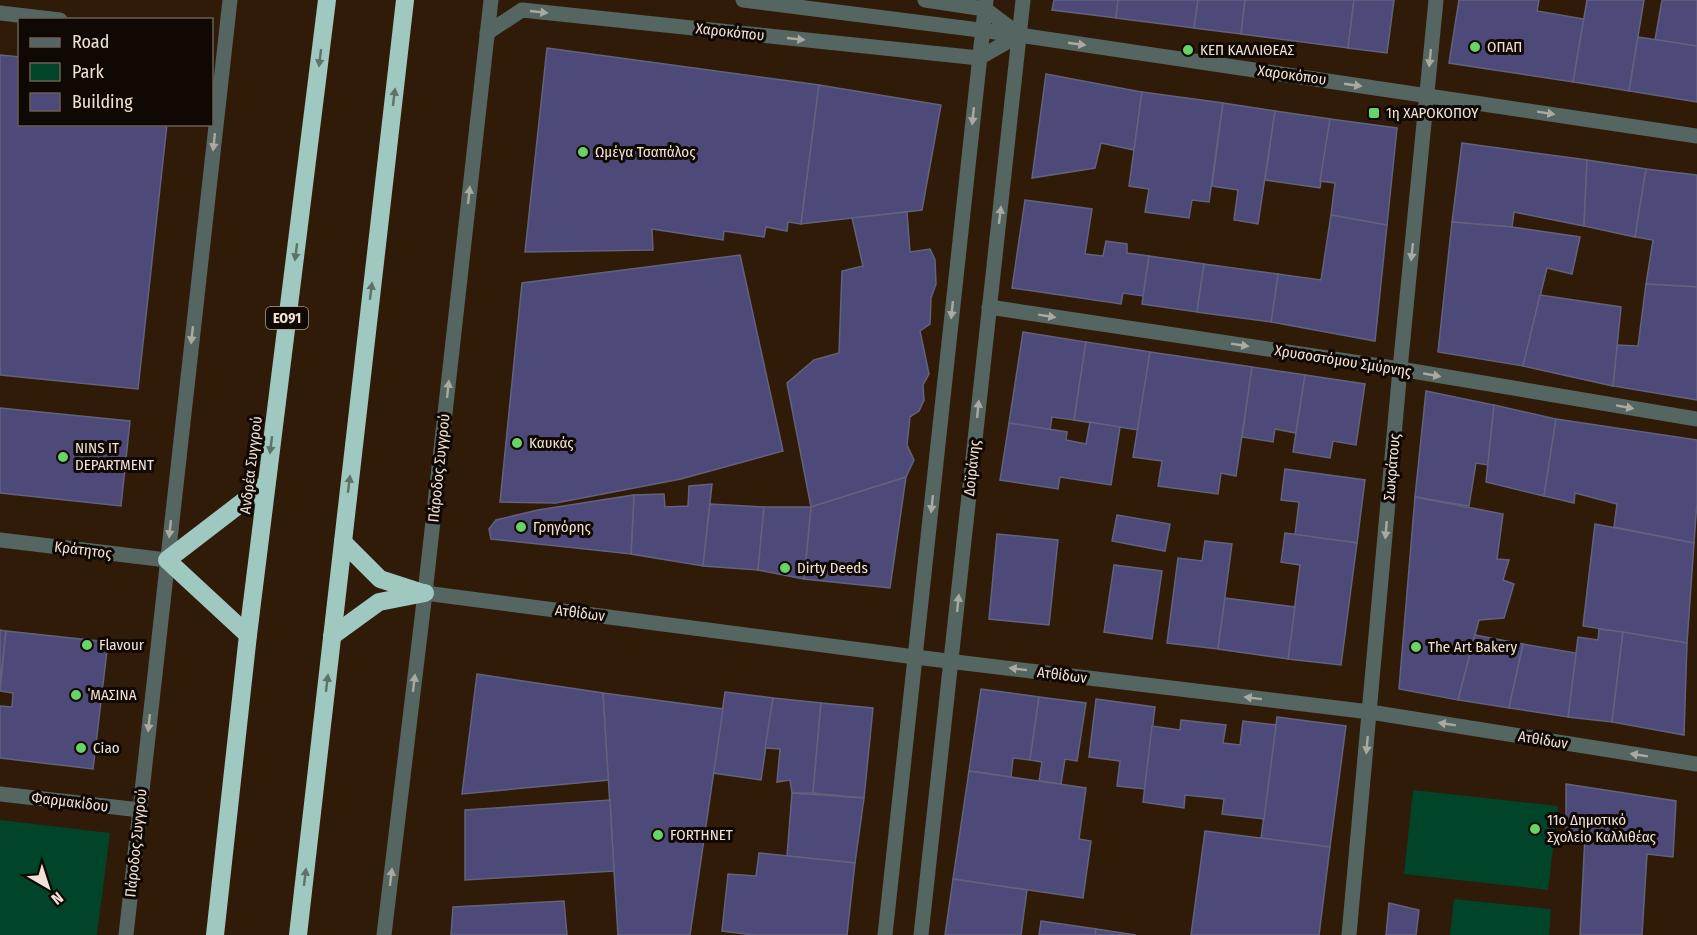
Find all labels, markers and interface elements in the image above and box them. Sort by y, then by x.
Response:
one-way arrow [529,7,548,17]
legend [18,18,213,126]
street label: Χαροκόπου [695,19,765,45]
text: Road [72,31,109,53]
one-way arrow [786,34,805,44]
place label: ΟΠΑΠ [1487,38,1522,56]
one-way arrow [1068,39,1087,48]
marker: ΟΠΑΠ [1468,40,1482,54]
place label: ΚΕΠ ΚΑΛΛΙΘΕΑΣ [1200,41,1294,59]
marker: ΚΕΠ ΚΑΛΛΙΘΕΑΣ [1181,43,1195,57]
one-way arrow [315,49,324,68]
one-way arrow [1425,49,1435,68]
text: Park [72,61,105,83]
street label: Χαροκόπου [1257,61,1327,89]
one-way arrow [1344,80,1363,89]
one-way arrow [389,87,398,106]
text: Building [72,91,133,113]
place label: 1η ΧΑΡΟΚΟΠΟΥ [1386,104,1479,122]
marker: 1η ΧΑΡΟΚΟΠΟΥ [1367,106,1381,120]
one-way arrow [968,107,978,126]
one-way arrow [1536,109,1555,118]
one-way arrow [209,132,219,151]
place label: Ωμέγα Τσαπάλος [595,143,696,161]
marker: Ωμέγα Τσαπάλος [576,145,590,159]
one-way arrow [464,186,474,205]
one-way arrow [995,206,1004,225]
one-way arrow [291,242,300,261]
one-way arrow [1407,243,1417,262]
one-way arrow [367,281,376,300]
one-way arrow [947,300,957,319]
road number: ΕΟ91 [266,307,308,329]
one-way arrow [1038,311,1057,320]
one-way arrow [187,326,197,345]
one-way arrow [1230,340,1249,349]
street label: Χρυσοστόμου Σμύρνης [1273,341,1413,381]
one-way arrow [1423,370,1442,379]
one-way arrow [443,379,453,398]
one-way arrow [973,400,983,419]
one-way arrow [1615,403,1634,412]
street label: Πάροδος Συγγρού [424,413,454,523]
street label: Ανδρέα Συγγρού [236,415,266,515]
street label: Σωκράτους [1380,432,1404,501]
place label: Καυκάς [529,434,574,452]
one-way arrow [267,436,276,455]
marker: Καυκάς [510,436,524,450]
street label: Δοϊράνης [960,438,984,497]
place label: NINS IT DEPARTMENT [75,439,154,474]
marker: NINS IT DEPARTMENT [56,450,70,464]
one-way arrow [344,475,354,494]
one-way arrow [927,494,937,513]
place label: Γρηγόρης [533,518,591,536]
one-way arrow [165,520,175,539]
marker: Γρηγόρης [514,520,528,534]
one-way arrow [1381,521,1391,540]
street label: Κράτητος [53,538,113,563]
place label: Dirty Deeds [797,559,868,577]
marker: Dirty Deeds [778,561,792,575]
one-way arrow [953,594,963,613]
street label: Ατθίδων [554,601,606,625]
place label: Flavour [99,636,145,654]
marker: Flavour [80,638,94,652]
place label: The Art Bakery [1428,638,1517,656]
marker: The Art Bakery [1409,640,1423,654]
street label: Ατθίδων [1036,663,1088,687]
one-way arrow [1009,665,1028,674]
one-way arrow [322,674,332,693]
one-way arrow [410,674,419,693]
place label: ΄ΜΑΣΙΝΑ [88,686,137,704]
marker: ΄ΜΑΣΙΝΑ [69,688,83,702]
one-way arrow [1244,693,1263,703]
one-way arrow [144,714,154,733]
one-way arrow [1437,720,1456,729]
street label: Ατθίδων [1517,727,1570,753]
one-way arrow [1362,736,1372,755]
place label: Ciao [93,739,120,757]
marker: Ciao [74,741,88,755]
one-way arrow [1630,750,1649,759]
street label: Φαρμακίδου [31,788,109,816]
street label: Πάροδος Συγγρού [121,788,151,898]
place label: 11ο Δημοτικό Σχολείο Καλλιθέας [1547,811,1657,846]
marker: 11ο Δημοτικό Σχολείο Καλλιθέας [1528,822,1542,836]
place label: FORTHNET [670,826,733,844]
marker: FORTHNET [651,828,665,842]
north arrow [18,857,78,917]
one-way arrow [300,867,309,886]
one-way arrow [386,867,396,886]
text: N [47,888,67,909]

